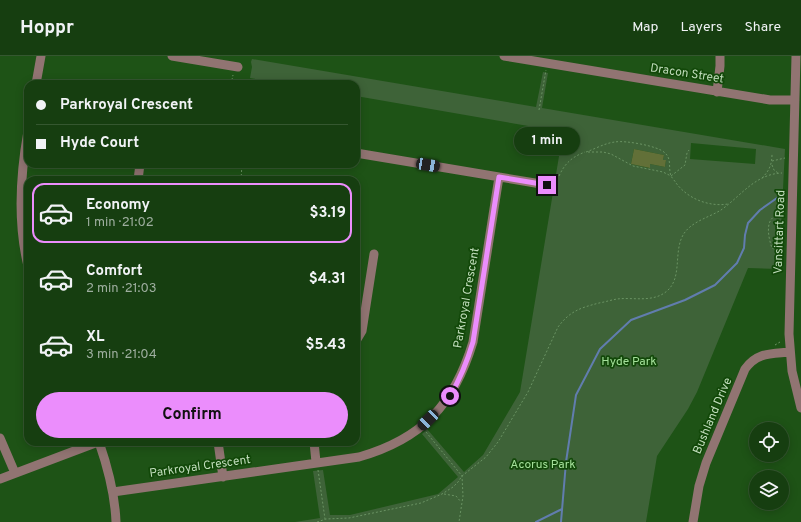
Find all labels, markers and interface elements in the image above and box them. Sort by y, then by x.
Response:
text: Hoppr [20,16,74,40]
text: Map [632,19,658,36]
text: Layers [680,19,722,36]
text: Share [744,19,781,36]
street label: Dracon Street [649,60,725,88]
text: Parkroyal Crescent [60,96,193,115]
callout: 1 min [514,127,580,155]
text: 1 min [531,133,563,149]
text: Hyde Court [60,134,139,153]
car [415,157,441,173]
route end [538,176,556,194]
street label: Vansittart Road [771,190,789,274]
icon: car [38,195,74,231]
text: Economy [86,196,150,215]
text: $3.19 [309,204,346,223]
text: 1 min · 21:02 [86,215,154,231]
street label: Parkroyal Crescent [450,246,484,350]
icon: car [38,261,74,297]
text: Comfort [86,262,143,281]
text: $4.31 [309,270,346,289]
text: 2 min · 21:03 [86,281,157,297]
icon: car [38,327,74,363]
text: XL [86,328,104,347]
text: $5.43 [306,336,346,355]
text: 3 min · 21:04 [86,347,157,363]
park label: Hyde Park [601,354,657,370]
street label: Bushland Drive [690,375,736,457]
route start [441,387,459,405]
button: Confirm [36,392,348,438]
car [415,407,441,433]
map controls [749,422,789,510]
button: locate [749,422,789,462]
street label: Parkroyal Crescent [148,452,252,482]
park label: Acorus Park [510,457,576,473]
button: layers [749,470,789,510]

